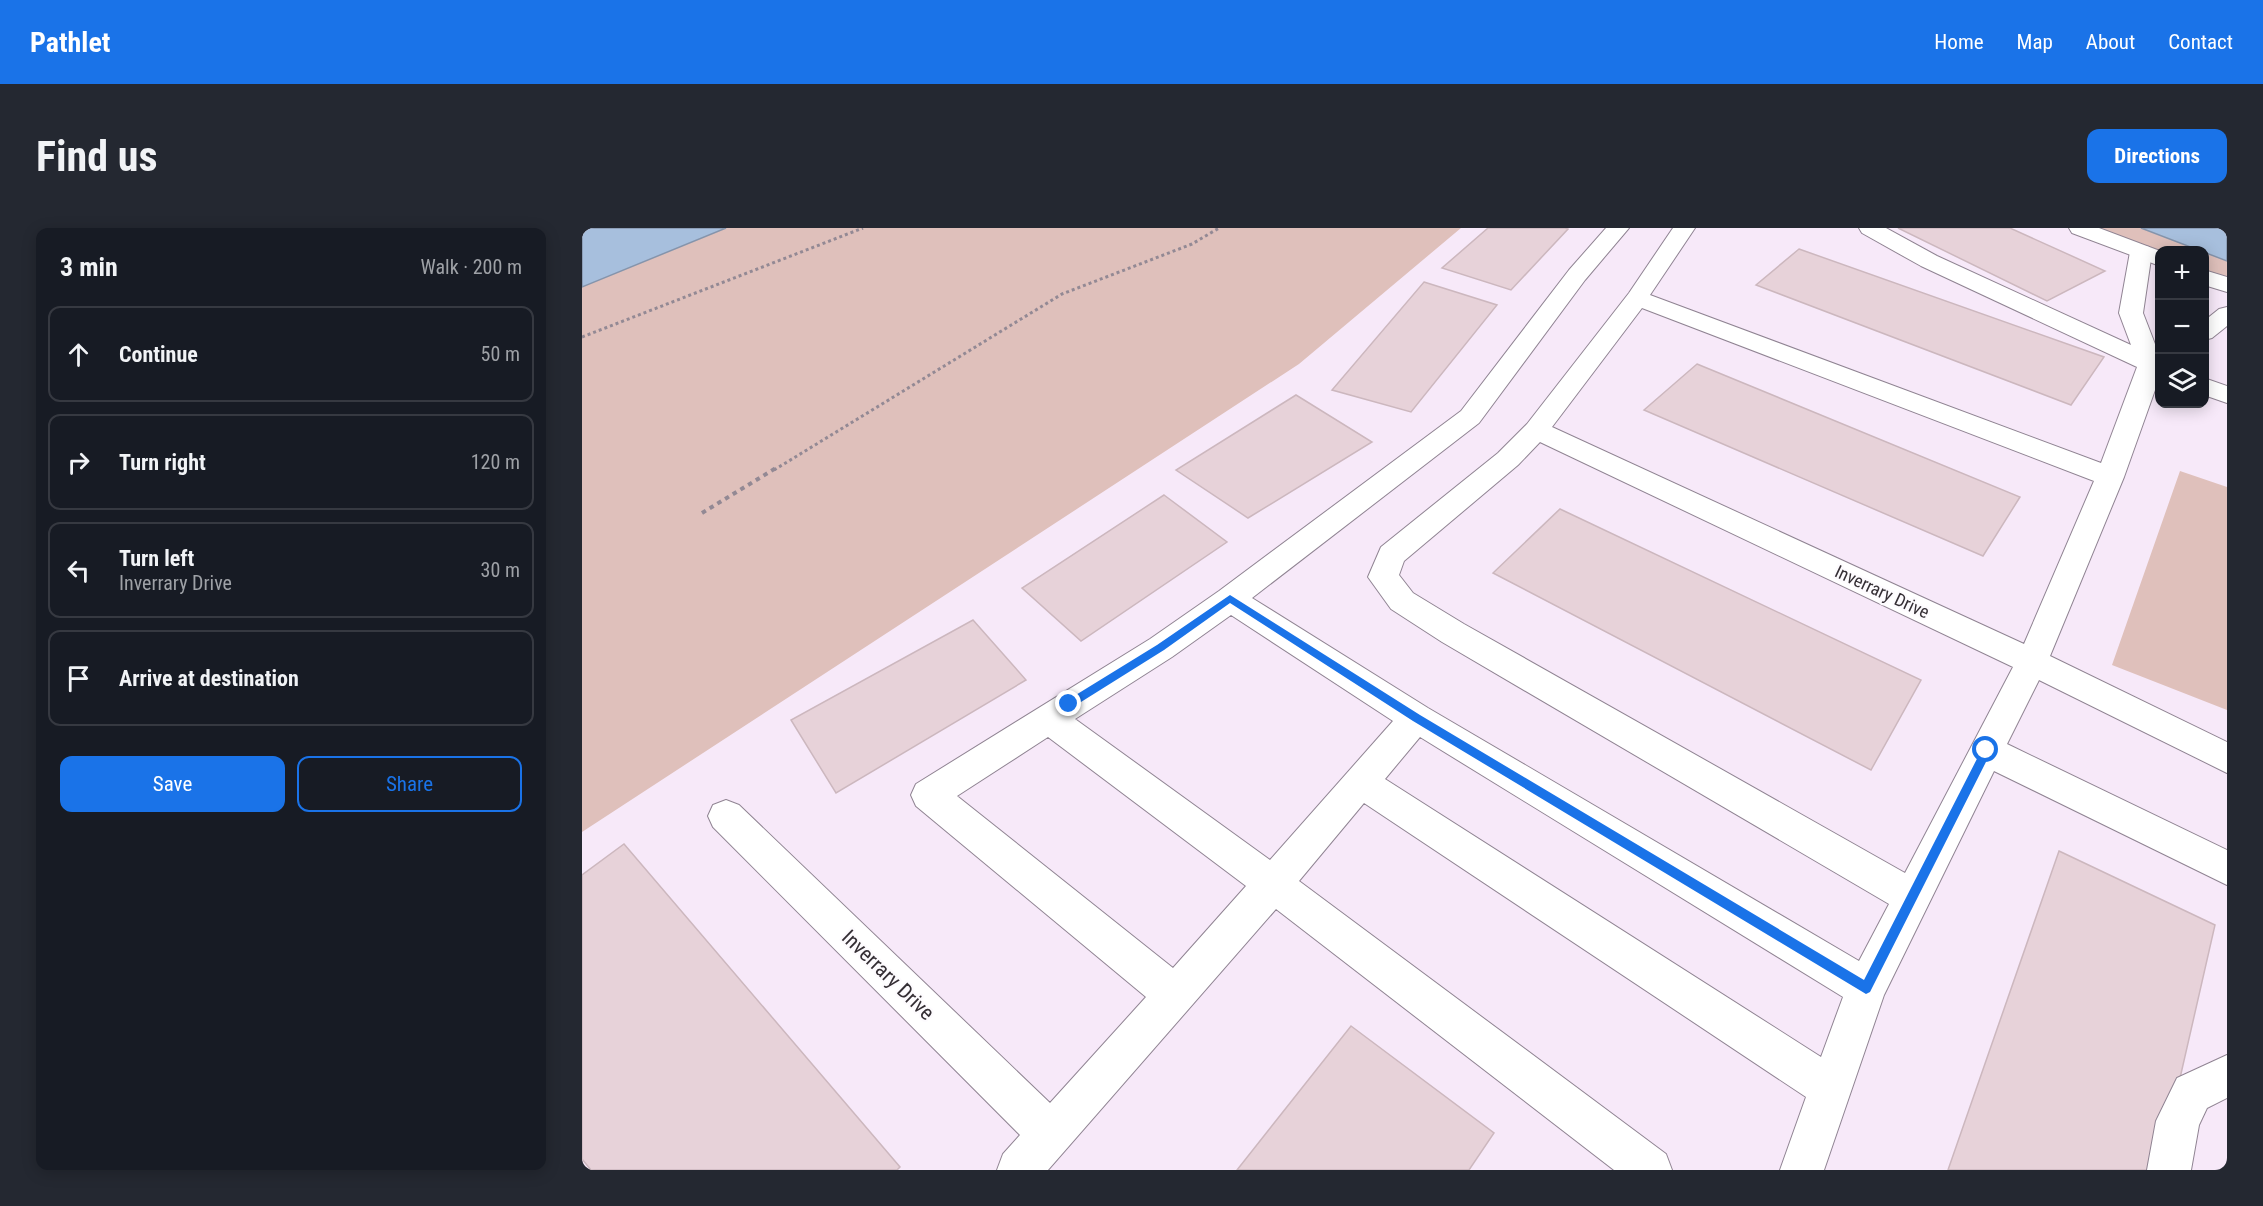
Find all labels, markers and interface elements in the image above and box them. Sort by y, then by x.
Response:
text: Pathlet [30,26,110,59]
text: Home [1934,30,1984,54]
text: Map [2017,30,2053,54]
text: About [2086,30,2135,54]
text: Contact [2168,30,2233,54]
button: Directions [2087,129,2227,183]
text: Find us [36,132,157,181]
map controls [2155,246,2209,408]
button: + [2155,246,2209,300]
text: 3 min [60,252,118,282]
text: Walk · 200 m [421,255,522,279]
button: − [2155,300,2209,354]
icon: ahead [62,338,95,371]
text: Continue [119,342,198,367]
text: 50 m [481,342,520,366]
button: layers [2155,354,2209,408]
icon: right [62,446,95,479]
text: Turn right [119,450,206,475]
text: 120 m [471,450,520,474]
text: Turn left [119,546,194,571]
icon: left [62,554,95,587]
text: 30 m [481,558,520,582]
street label: Inverrary Drive [1832,561,1933,623]
text: Inverrary Drive [119,571,232,595]
icon: arrive [62,662,95,695]
text: Arrive at destination [119,666,299,691]
route end [1055,690,1081,716]
route start [1972,736,1998,762]
button: Save [60,756,285,812]
button: Share [297,756,522,812]
street label: Inverrary Drive [837,925,939,1025]

